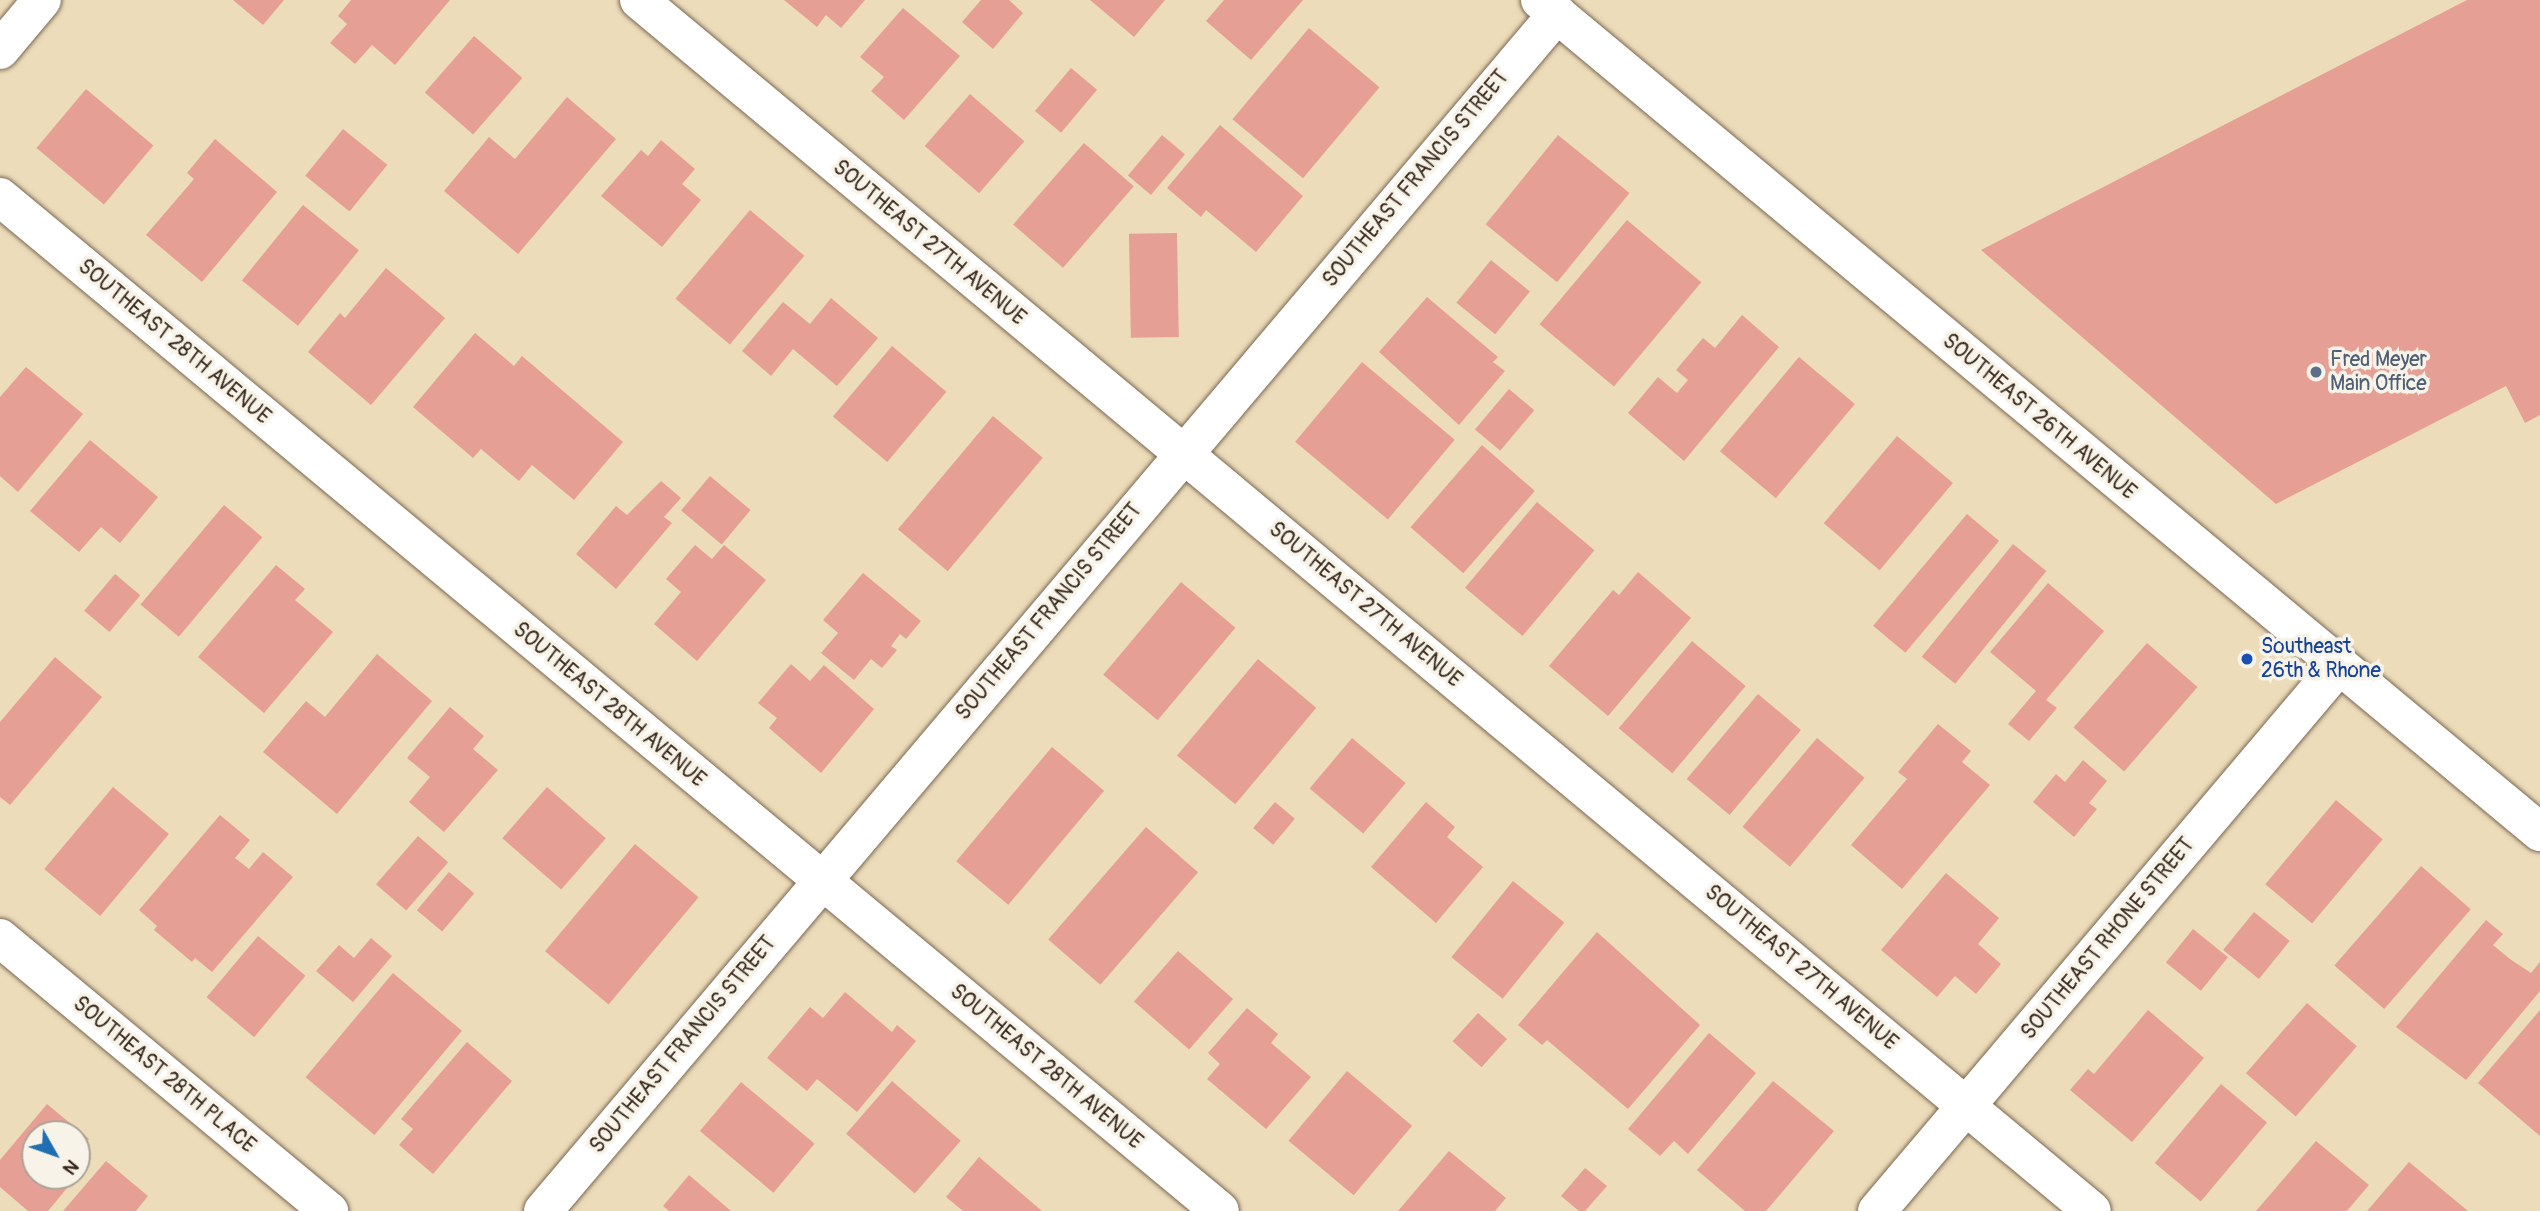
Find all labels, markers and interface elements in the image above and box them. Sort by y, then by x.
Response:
street label: SOUTHEAST FRANCIS STREET [1318,65,1514,293]
street label: SOUTHEAST 27TH AVENUE [828,155,1030,331]
street label: SOUTHEAST 28TH AVENUE [73,254,275,430]
street label: SOUTHEAST 26TH AVENUE [1937,329,2141,505]
place label: Fred Meyer Main Office [2330,347,2427,397]
marker: Fred Meyer Main Office [2308,364,2324,380]
street label: SOUTHEAST FRANCIS STREET [951,498,1147,726]
street label: SOUTHEAST 27TH AVENUE [1264,517,1466,693]
street label: SOUTHEAST 28TH AVENUE [508,617,710,793]
place label: Southeast 26th & Rhone [2261,634,2381,684]
marker: Southeast 26th & Rhone [2239,651,2255,667]
street label: SOUTHEAST RHONE STREET [2016,833,2200,1045]
street label: SOUTHEAST 27TH AVENUE [1700,880,1902,1056]
street label: SOUTHEAST FRANCIS STREET [585,931,781,1159]
street label: SOUTHEAST 28TH AVENUE [945,979,1147,1155]
street label: SOUTHEAST 28TH PLACE [68,991,260,1159]
north arrow [21,1120,91,1190]
text: N [57,1155,84,1180]

